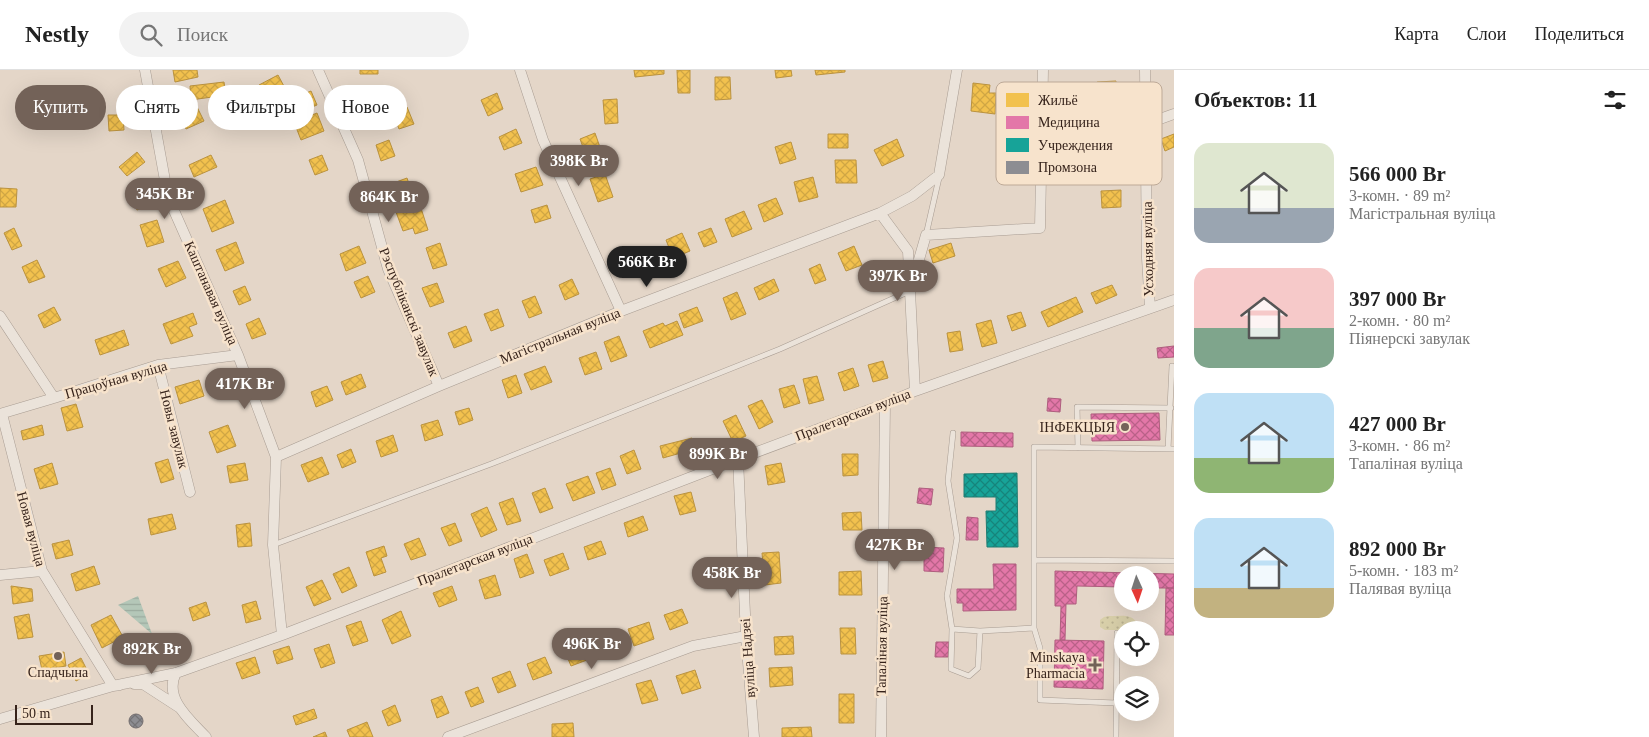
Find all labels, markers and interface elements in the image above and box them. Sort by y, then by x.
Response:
search box [119,12,469,57]
text: Nestly [25,21,89,47]
icon: search [137,21,165,49]
text: Поиск [177,24,228,45]
text: Карта [1394,24,1439,44]
text: Слои [1467,24,1506,44]
text: Поделиться [1534,24,1624,44]
legend [996,82,1162,185]
chip: Купить [15,85,106,130]
chip: Снять [116,85,198,130]
chip: Фильтры [208,85,314,130]
chip: Новое [324,85,407,130]
icon: filters [1601,86,1629,114]
text: Объектов: 11 [1194,88,1317,112]
text: Жильё [1038,93,1078,108]
text: Медицина [1038,115,1100,130]
text: Учреждения [1038,138,1113,153]
pin: 398K Br [533,144,625,187]
text: 398K Br [550,152,608,169]
text: Промзона [1038,160,1098,175]
text: 566 000 Br [1349,162,1446,186]
icon: home [1234,163,1294,223]
pin: 345K Br [119,178,211,220]
pin: 864K Br [343,180,435,223]
text: 345K Br [136,185,194,202]
text: 3-комн. · 89 m² [1349,187,1450,204]
text: 864K Br [360,188,418,205]
street label: Усходняя вуліца [1140,200,1156,297]
text: Магістральная вуліца [1349,205,1496,222]
street label: Каштанавая вуліца [181,239,241,348]
street label: Рэспубліканскі завулак [376,246,442,379]
pin: 566K Br [601,246,693,288]
text: 566K Br [618,253,676,270]
pin: 397K Br [852,260,944,302]
text: 397K Br [869,267,927,284]
text: 397 000 Br [1349,287,1446,311]
icon: home [1234,288,1294,348]
street label: Магістральная вуліца [498,305,623,367]
text: 2-комн. · 80 m² [1349,312,1450,329]
text: Піянерскі завулак [1349,330,1470,347]
street label: Працоўная вуліца [63,358,170,402]
pin: 417K Br [199,368,291,410]
text: 417K Br [216,375,274,392]
street label: Пралетарская вуліца [793,386,913,444]
street label: Новы завулак [157,388,191,470]
text: 427 000 Br [1349,412,1446,436]
icon: home [1234,413,1294,473]
place label: ІНФЕКЦЫЯ [1040,420,1115,435]
marker: ІНФЕКЦЫЯ [1119,421,1131,433]
text: 3-комн. · 86 m² [1349,437,1450,454]
pin: 899K Br [672,438,764,480]
text: 899K Br [689,445,747,462]
text: Тапаліная вуліца [1349,455,1463,472]
street label: Новая вуліца [14,490,48,569]
pin: 427K Br [849,528,941,571]
street label: Пралетарская вуліца [415,531,535,589]
text: 427K Br [866,536,924,553]
text: 892 000 Br [1349,537,1446,561]
icon: home [1234,538,1294,598]
pin: 458K Br [686,556,778,599]
text: 5-комн. · 183 m² [1349,562,1458,579]
text: 458K Br [703,564,761,581]
north arrow [1114,566,1159,611]
map controls [1114,566,1159,721]
text: Палявая вуліца [1349,580,1451,597]
street label: Тапаліная вуліца [874,595,890,696]
street label: вуліца Надзеі [738,618,758,698]
button: locate [1114,621,1159,666]
pin: 496K Br [546,628,638,670]
pin: 892K Br [106,632,198,675]
text: 496K Br [563,635,621,652]
text: 892K Br [123,640,181,657]
marker: Спадчына [52,650,64,662]
place label: Minskaya Pharmacia [1026,650,1086,681]
marker: Minskaya Pharmacia [1089,659,1101,671]
place label: Спадчына [28,665,89,680]
button: layers [1114,676,1159,721]
scale bar [15,702,92,725]
text: 50 m [22,706,50,721]

